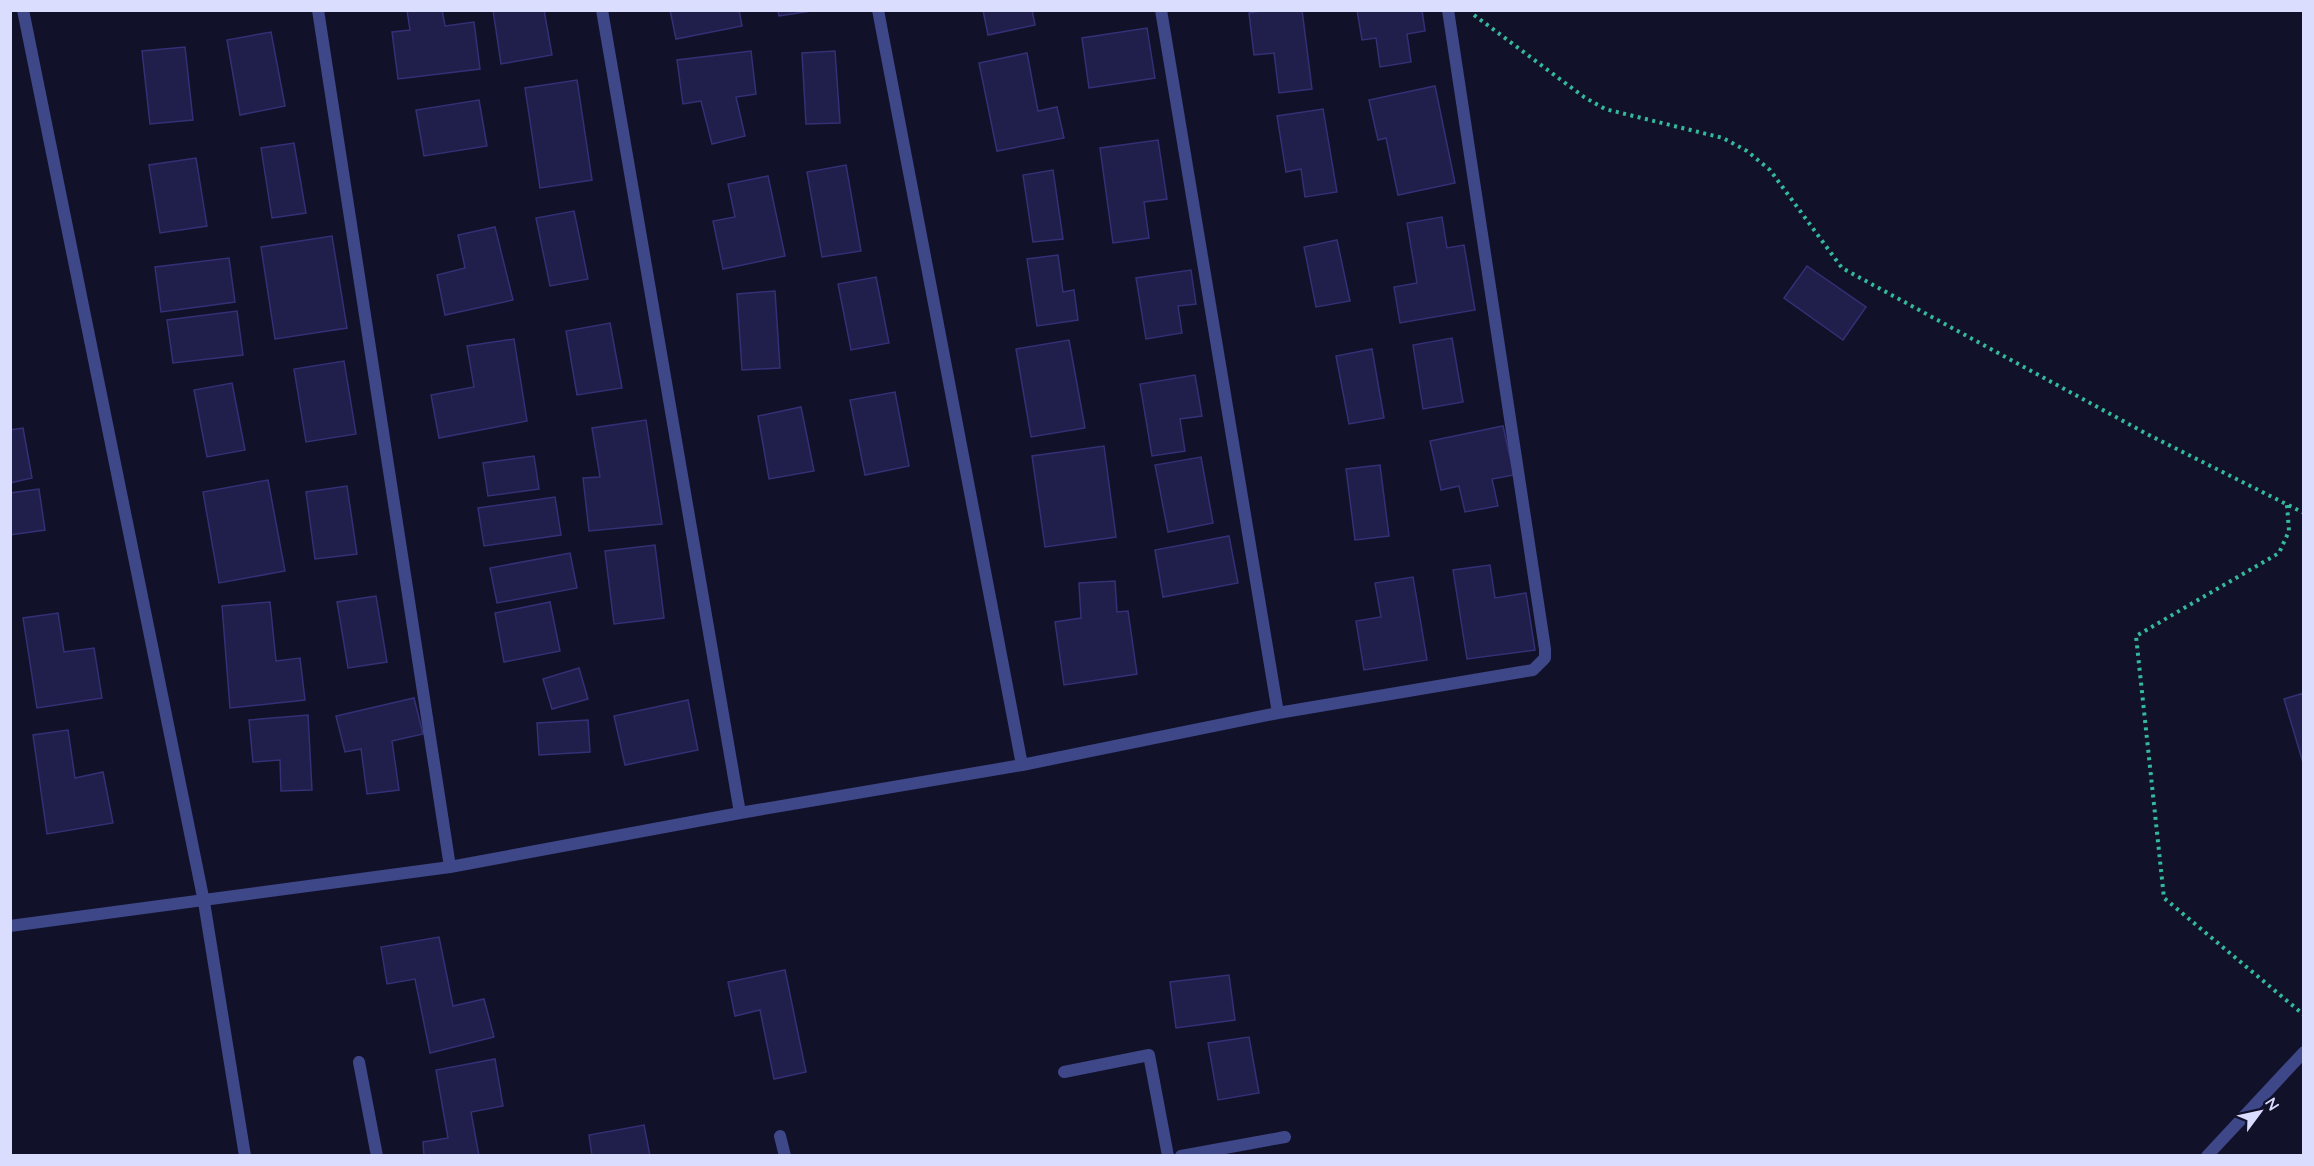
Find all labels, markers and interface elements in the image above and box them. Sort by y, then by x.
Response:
north arrow [2230,1082,2290,1142]
text: N [2261,1093,2284,1114]

